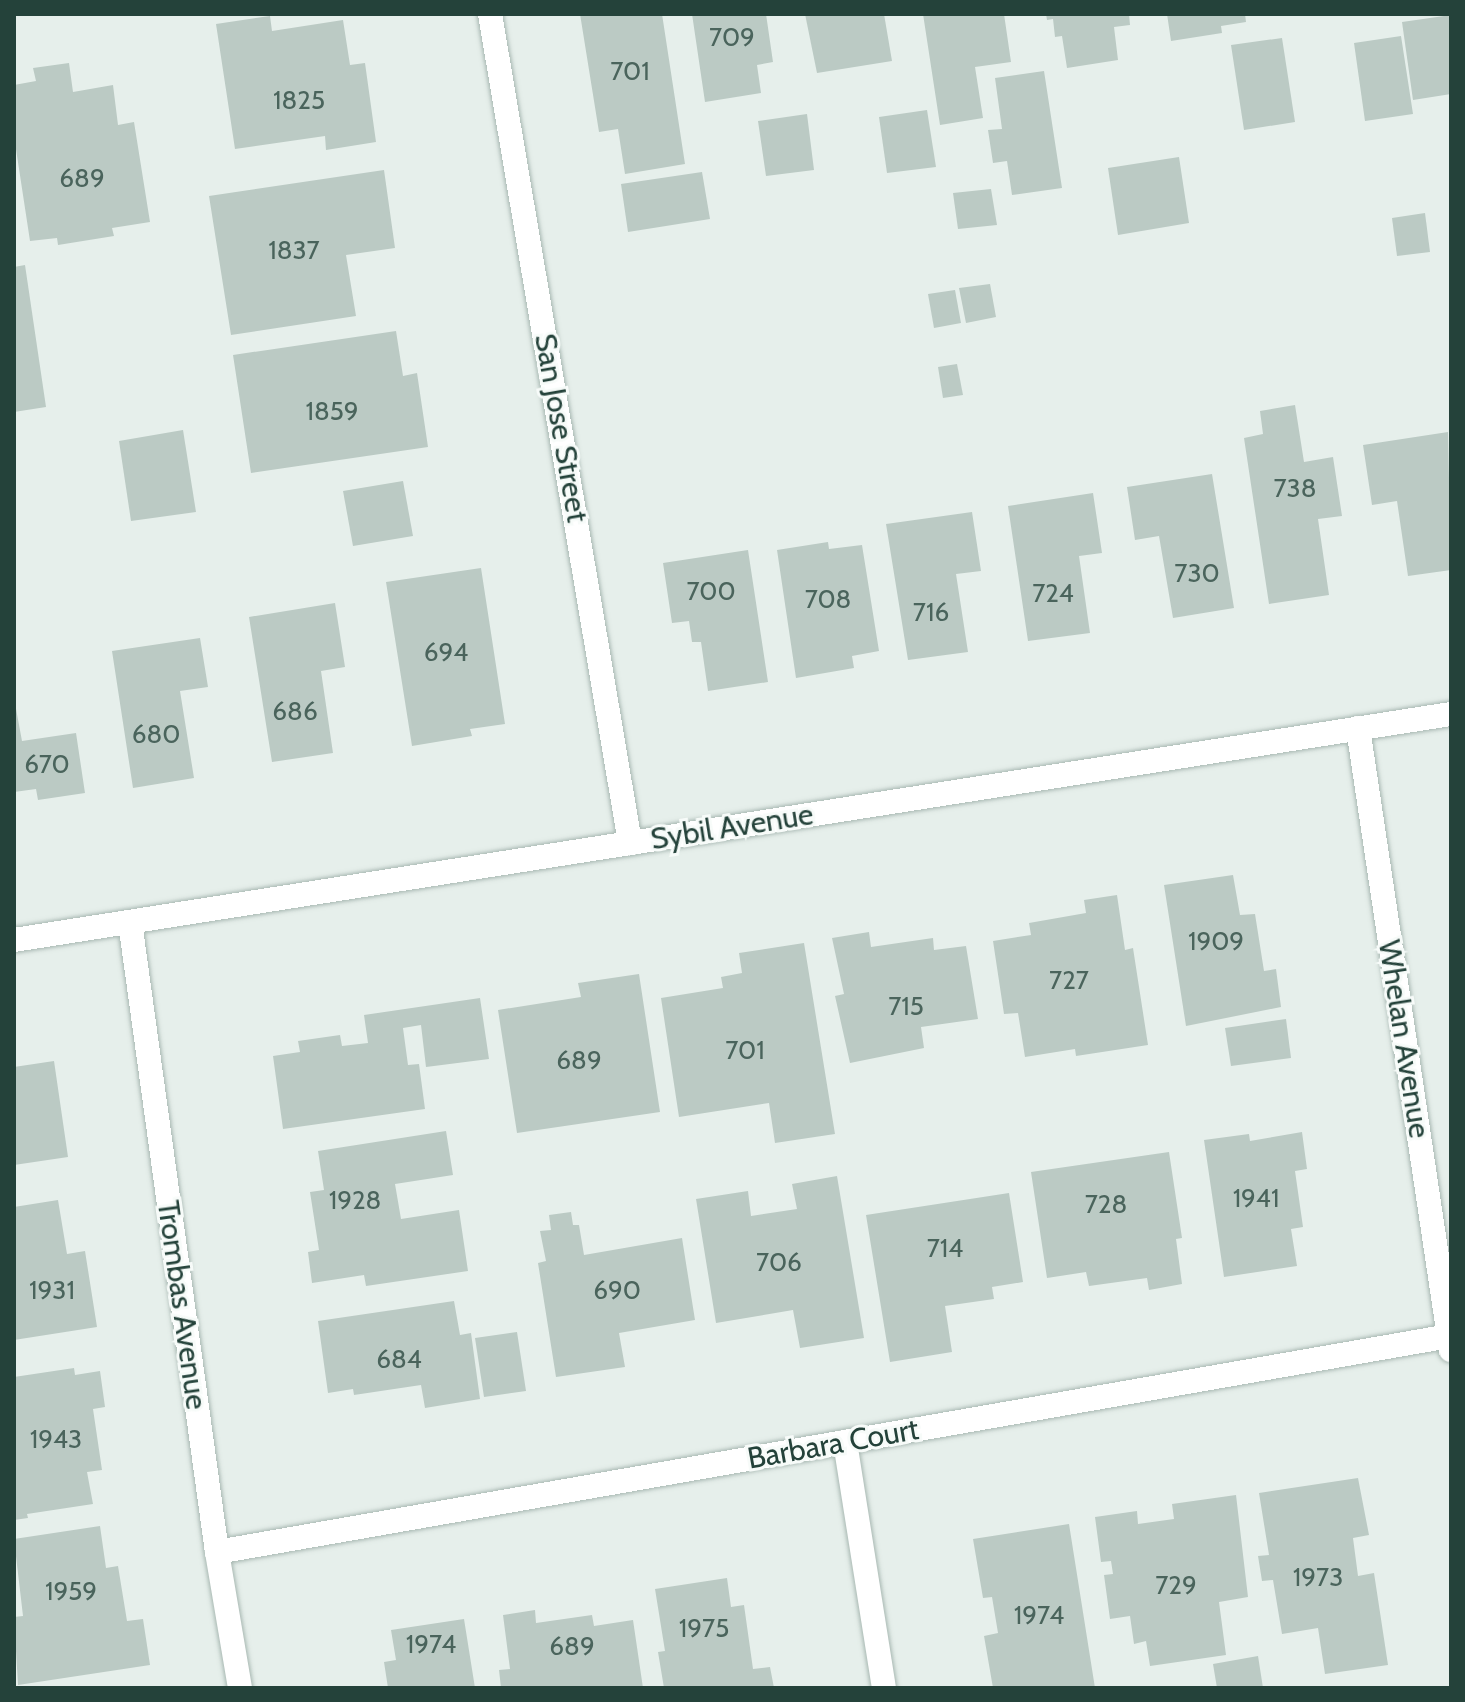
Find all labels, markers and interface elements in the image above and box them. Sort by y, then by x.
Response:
house number: 709 [709,22,755,54]
house number: 701 [610,56,650,88]
house number: 1825 [273,85,325,117]
house number: 689 [59,163,105,195]
house number: 1837 [268,235,320,267]
street label: San Jose Street [527,331,595,525]
house number: 1859 [305,396,359,428]
house number: 738 [1274,473,1316,505]
house number: 730 [1174,558,1220,590]
house number: 700 [686,576,736,608]
house number: 724 [1032,578,1074,610]
house number: 708 [805,584,851,616]
house number: 716 [913,597,949,629]
house number: 694 [424,637,468,669]
house number: 686 [272,696,318,728]
house number: 680 [132,719,180,751]
house number: 670 [24,749,70,781]
street label: Sybil Avenue [648,796,816,858]
house number: 1909 [1188,926,1244,958]
street label: Whelan Avenue [1371,937,1437,1141]
house number: 727 [1049,965,1089,997]
house number: 715 [888,991,924,1023]
house number: 701 [725,1035,765,1067]
house number: 689 [556,1045,602,1077]
house number: 1941 [1233,1183,1279,1215]
house number: 1928 [329,1185,381,1217]
house number: 728 [1085,1189,1127,1221]
street label: Trombas Avenue [150,1198,214,1412]
house number: 714 [927,1233,963,1265]
house number: 706 [756,1247,802,1279]
house number: 1931 [29,1275,75,1307]
house number: 690 [593,1275,641,1307]
house number: 684 [376,1344,422,1376]
street label: Barbara Court [745,1411,921,1477]
house number: 1943 [30,1424,82,1456]
house number: 1973 [1293,1562,1343,1594]
house number: 729 [1155,1570,1197,1602]
house number: 1959 [45,1576,97,1608]
house number: 1974 [1014,1600,1064,1632]
house number: 1975 [679,1613,729,1645]
house number: 1974 [406,1629,456,1661]
house number: 689 [549,1631,595,1663]

